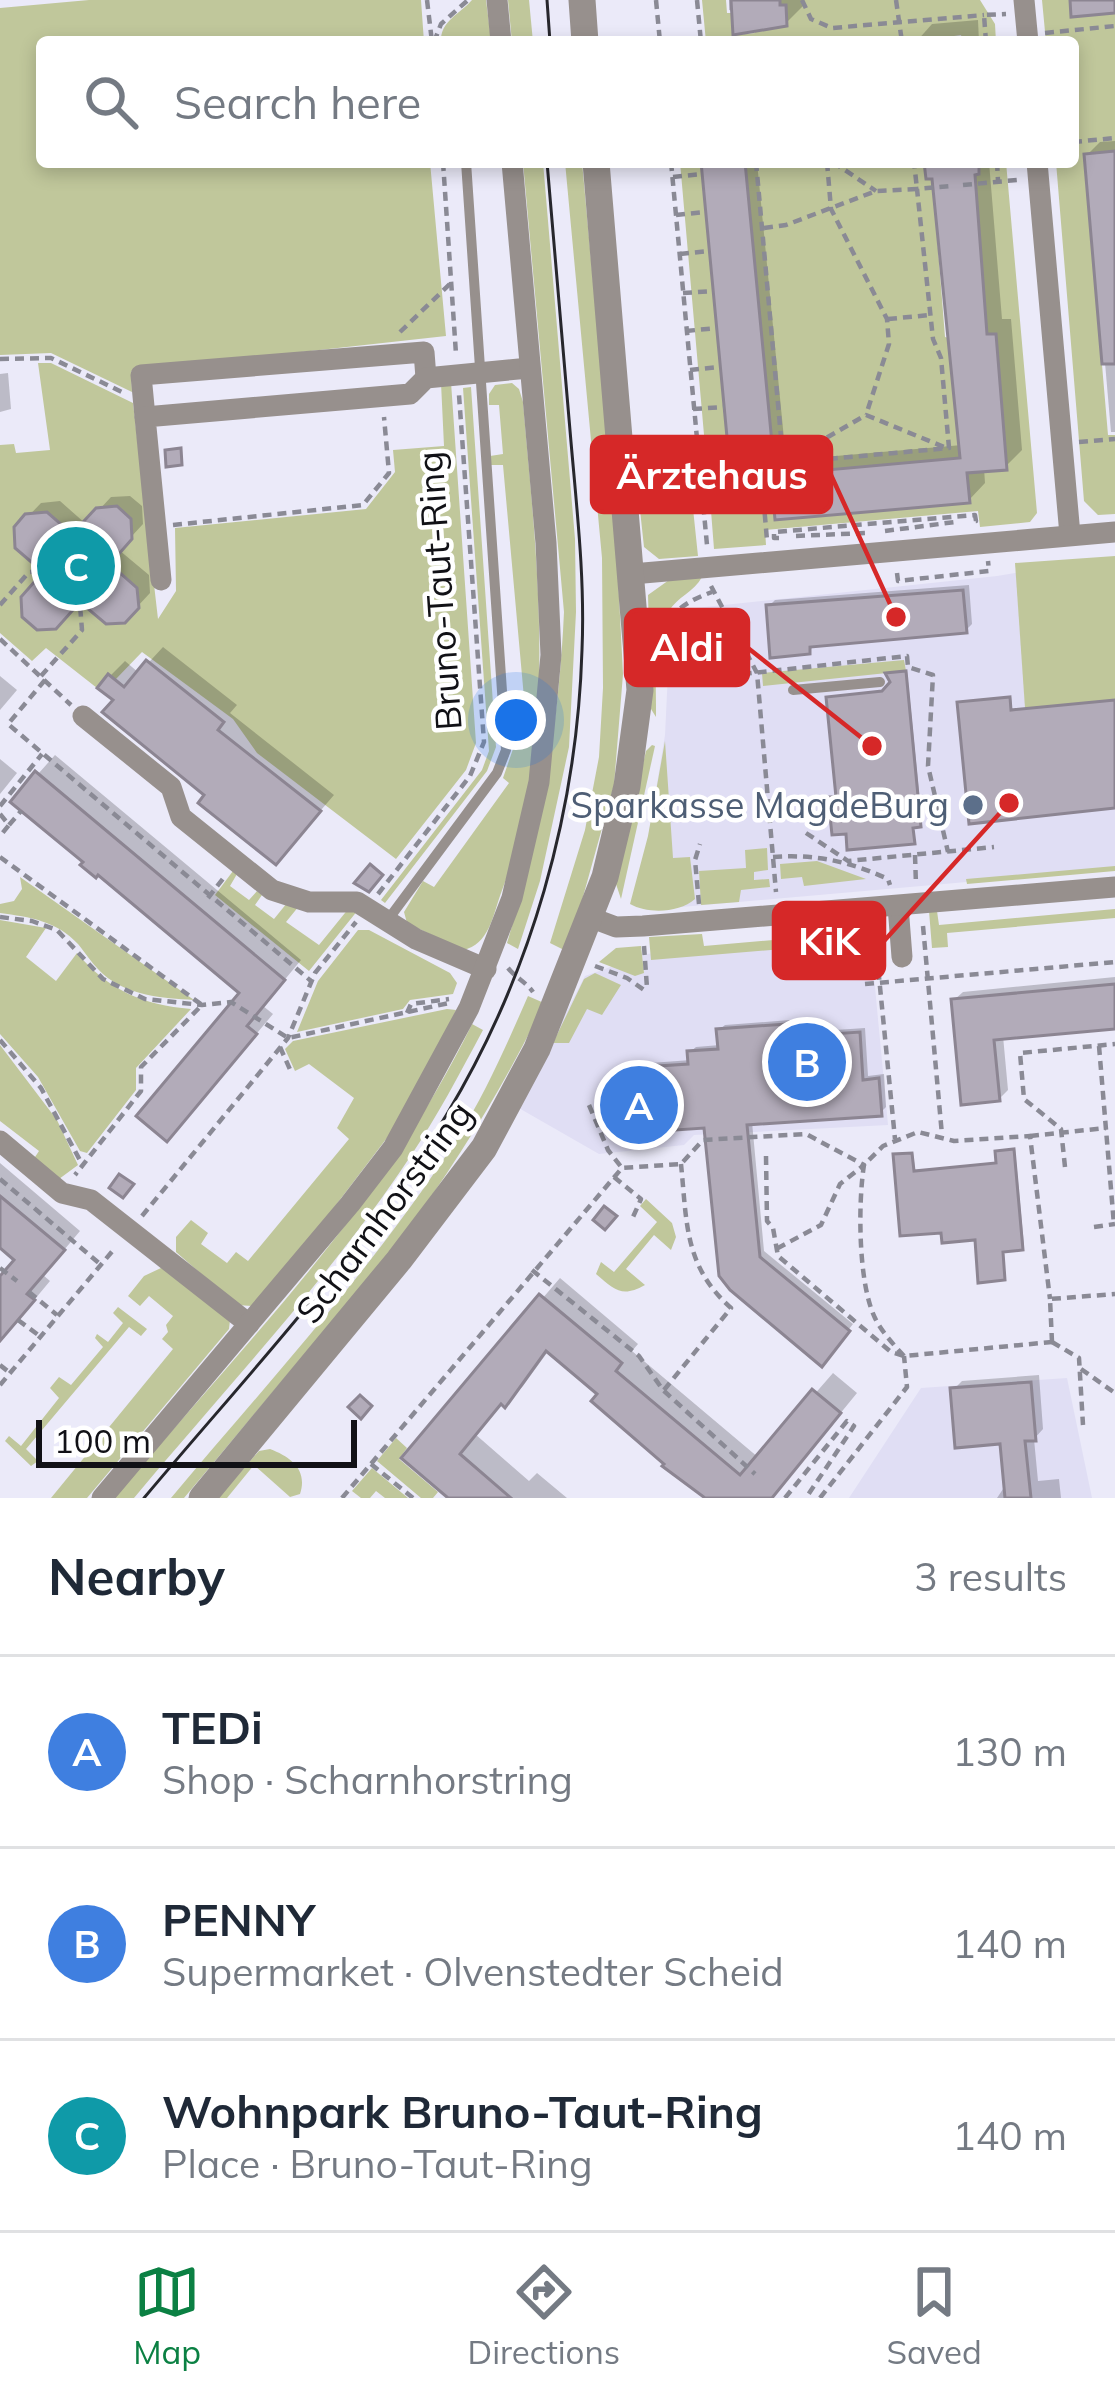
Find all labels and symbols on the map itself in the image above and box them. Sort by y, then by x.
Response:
callout: Ärztehaus [592,437,831,512]
street label: Bruno-Taut-Ring [406,450,471,732]
text: Ärztehaus [616,450,808,499]
pin: C [37,521,115,611]
callout: Aldi [626,610,748,685]
text: Aldi [650,622,724,671]
your location [486,690,546,750]
place label: Sparkasse MagdeBurg [570,782,949,827]
marker: Sparkasse MagdeBurg [960,792,986,818]
callout: KiK [774,903,884,978]
text: KiK [798,916,862,965]
pin: B [768,1017,846,1107]
pin: A [600,1060,678,1150]
street label: Scharnhorstring [285,1092,482,1332]
scale bar [36,1414,357,1467]

